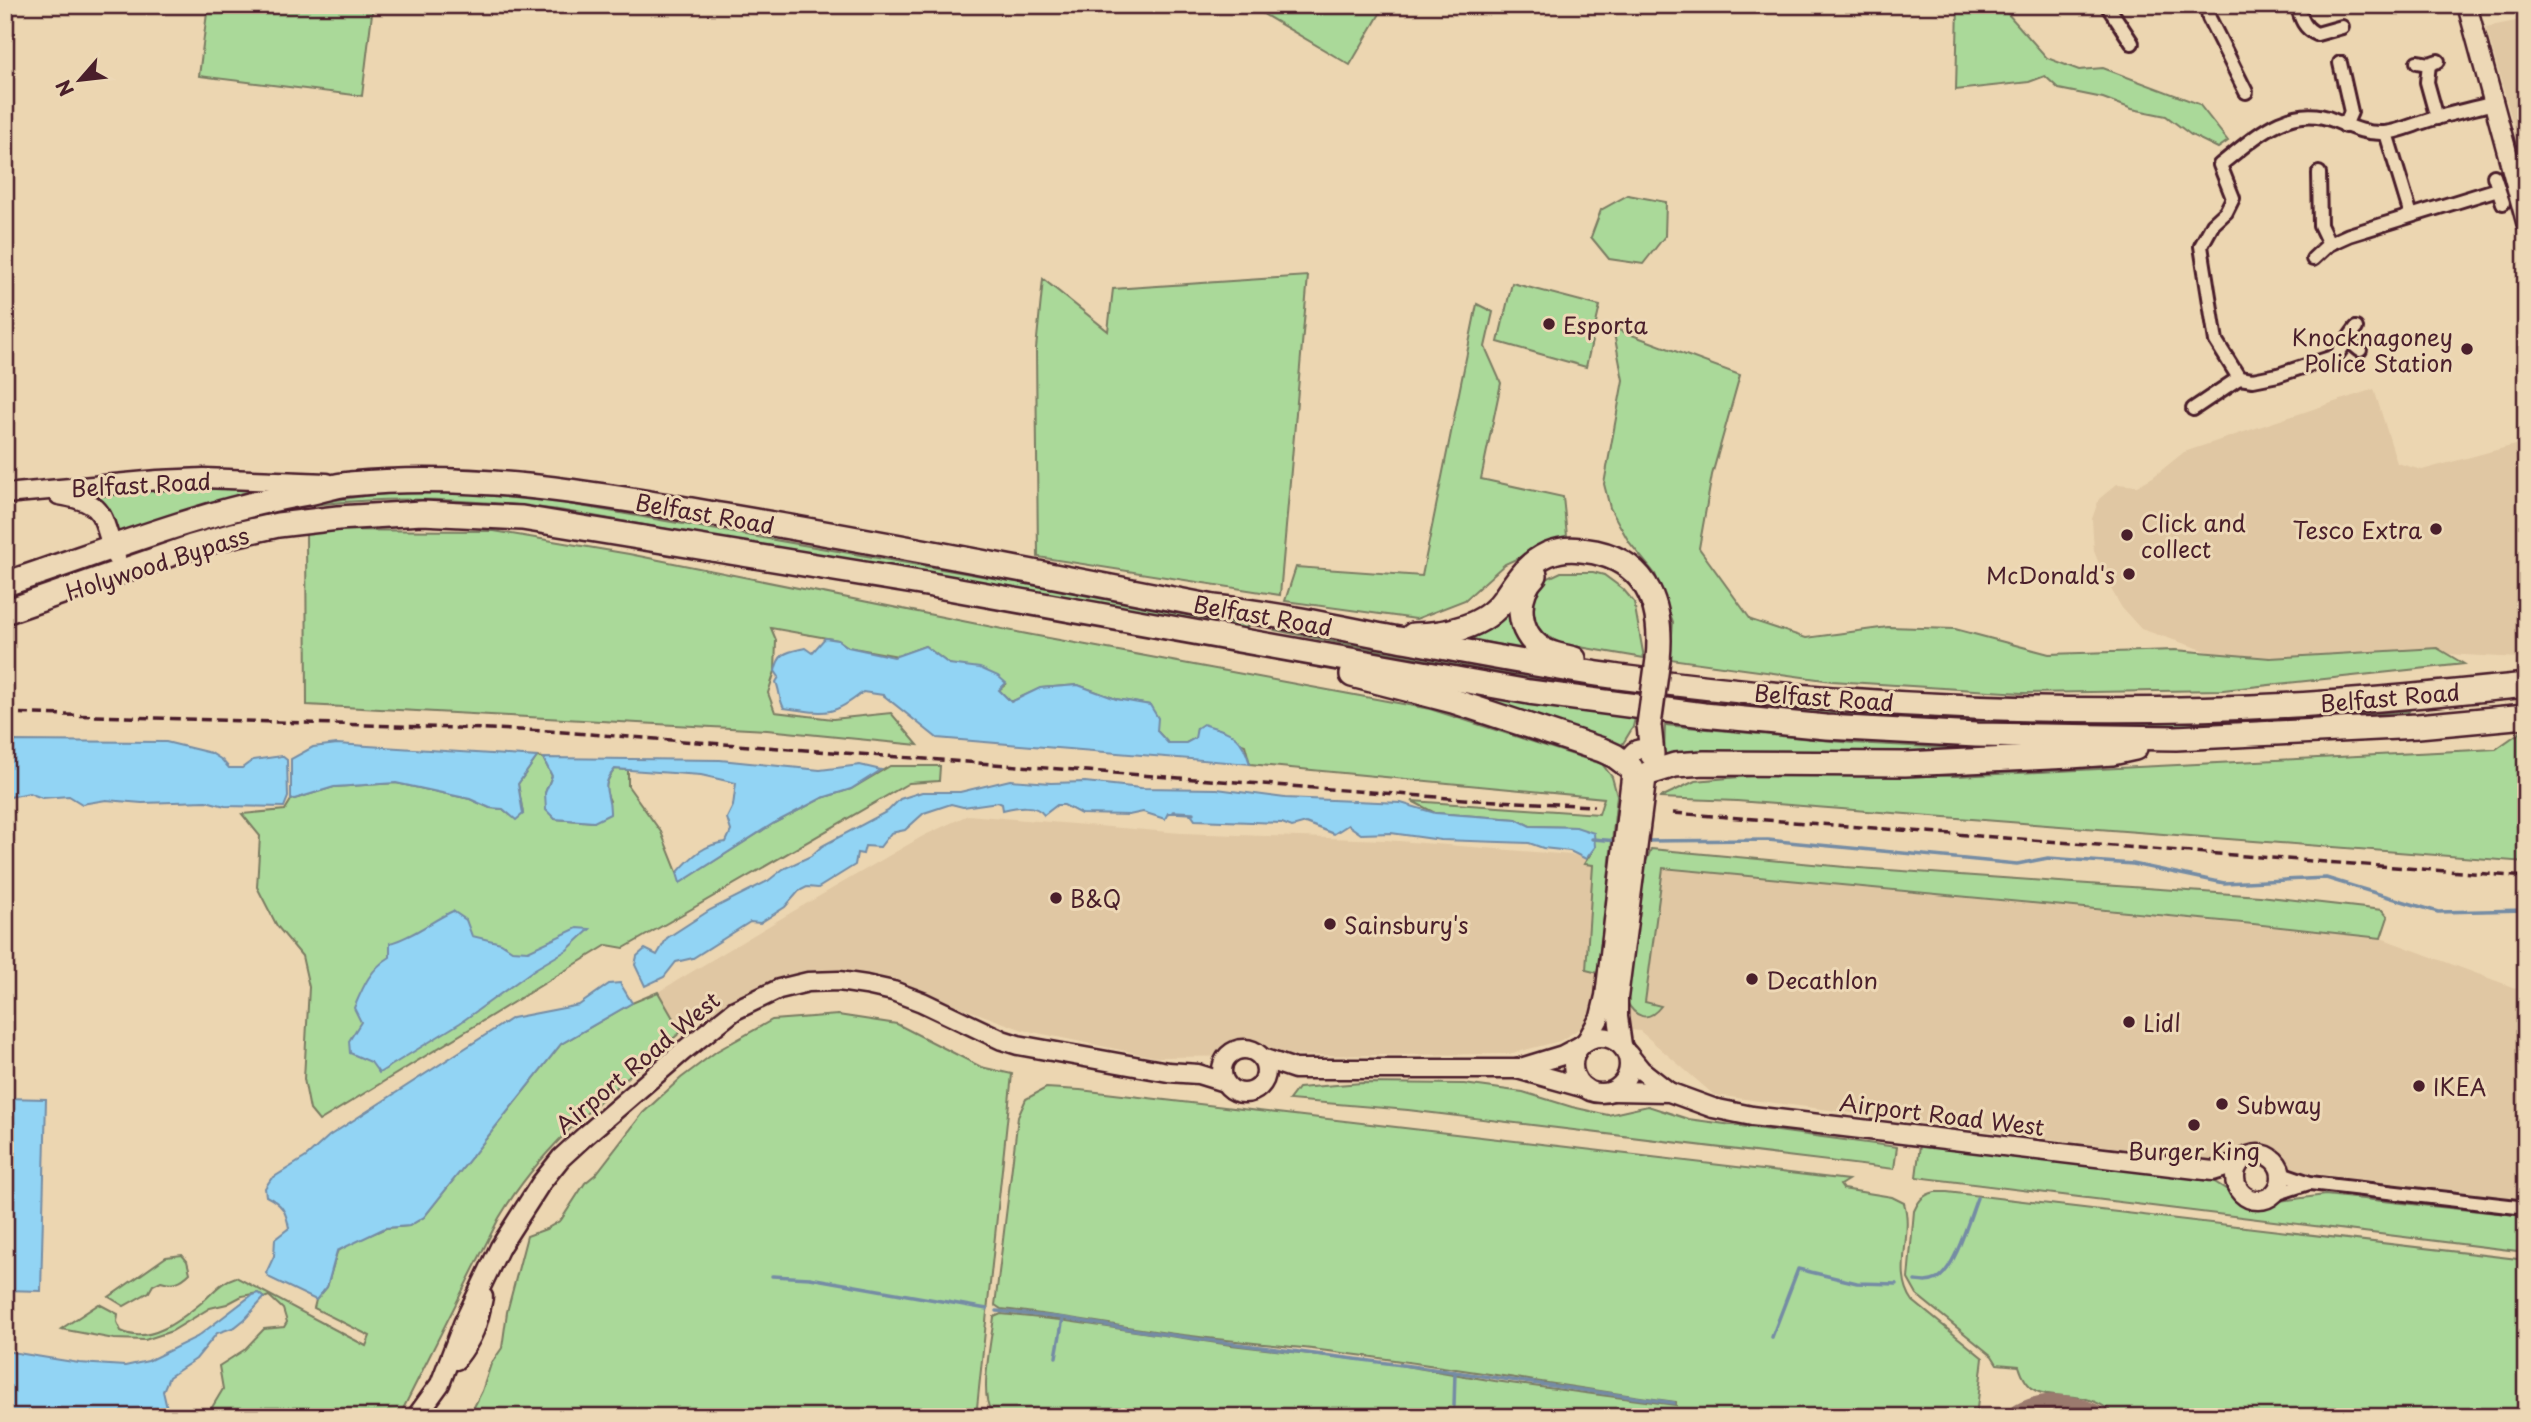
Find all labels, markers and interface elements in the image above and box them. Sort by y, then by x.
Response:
north arrow [46,46,116,116]
text: N [48,75,80,102]
place label: Esporta [1563,307,1648,342]
marker: Esporta [1541,316,1557,332]
place label: Knocknagoney Police Station [2292,319,2453,380]
marker: Knocknagoney Police Station [2459,341,2475,357]
street label: Belfast Road [70,463,212,505]
street label: Belfast Road [633,484,777,542]
place label: Click and collect [2141,505,2246,566]
place label: Tesco Extra [2292,512,2422,547]
street label: Holywood Bypass [61,517,253,609]
marker: Tesco Extra [2428,521,2444,537]
marker: Click and collect [2119,527,2135,543]
place label: McDonald's [1986,557,2115,592]
marker: McDonald's [2121,566,2137,582]
street label: Belfast Road [1191,586,1335,644]
street label: Belfast Road [2319,673,2461,721]
street label: Belfast Road [1753,675,1895,719]
place label: B&Q [1070,881,1121,916]
marker: B&Q [1048,890,1064,906]
place label: Sainsbury's [1344,907,1468,942]
marker: Sainsbury's [1322,916,1338,932]
place label: Decathlon [1766,962,1878,997]
marker: Decathlon [1744,971,1760,987]
street label: Airport Road West [547,982,727,1142]
place label: Lidl [2143,1005,2181,1040]
marker: Lidl [2121,1014,2137,1030]
place label: IKEA [2433,1069,2486,1104]
marker: IKEA [2411,1078,2427,1094]
street label: Airport Road West [1838,1084,2046,1144]
place label: Subway [2236,1087,2321,1122]
marker: Subway [2214,1096,2230,1112]
marker: Burger King [2186,1117,2202,1133]
place label: Burger King [2128,1133,2260,1168]

